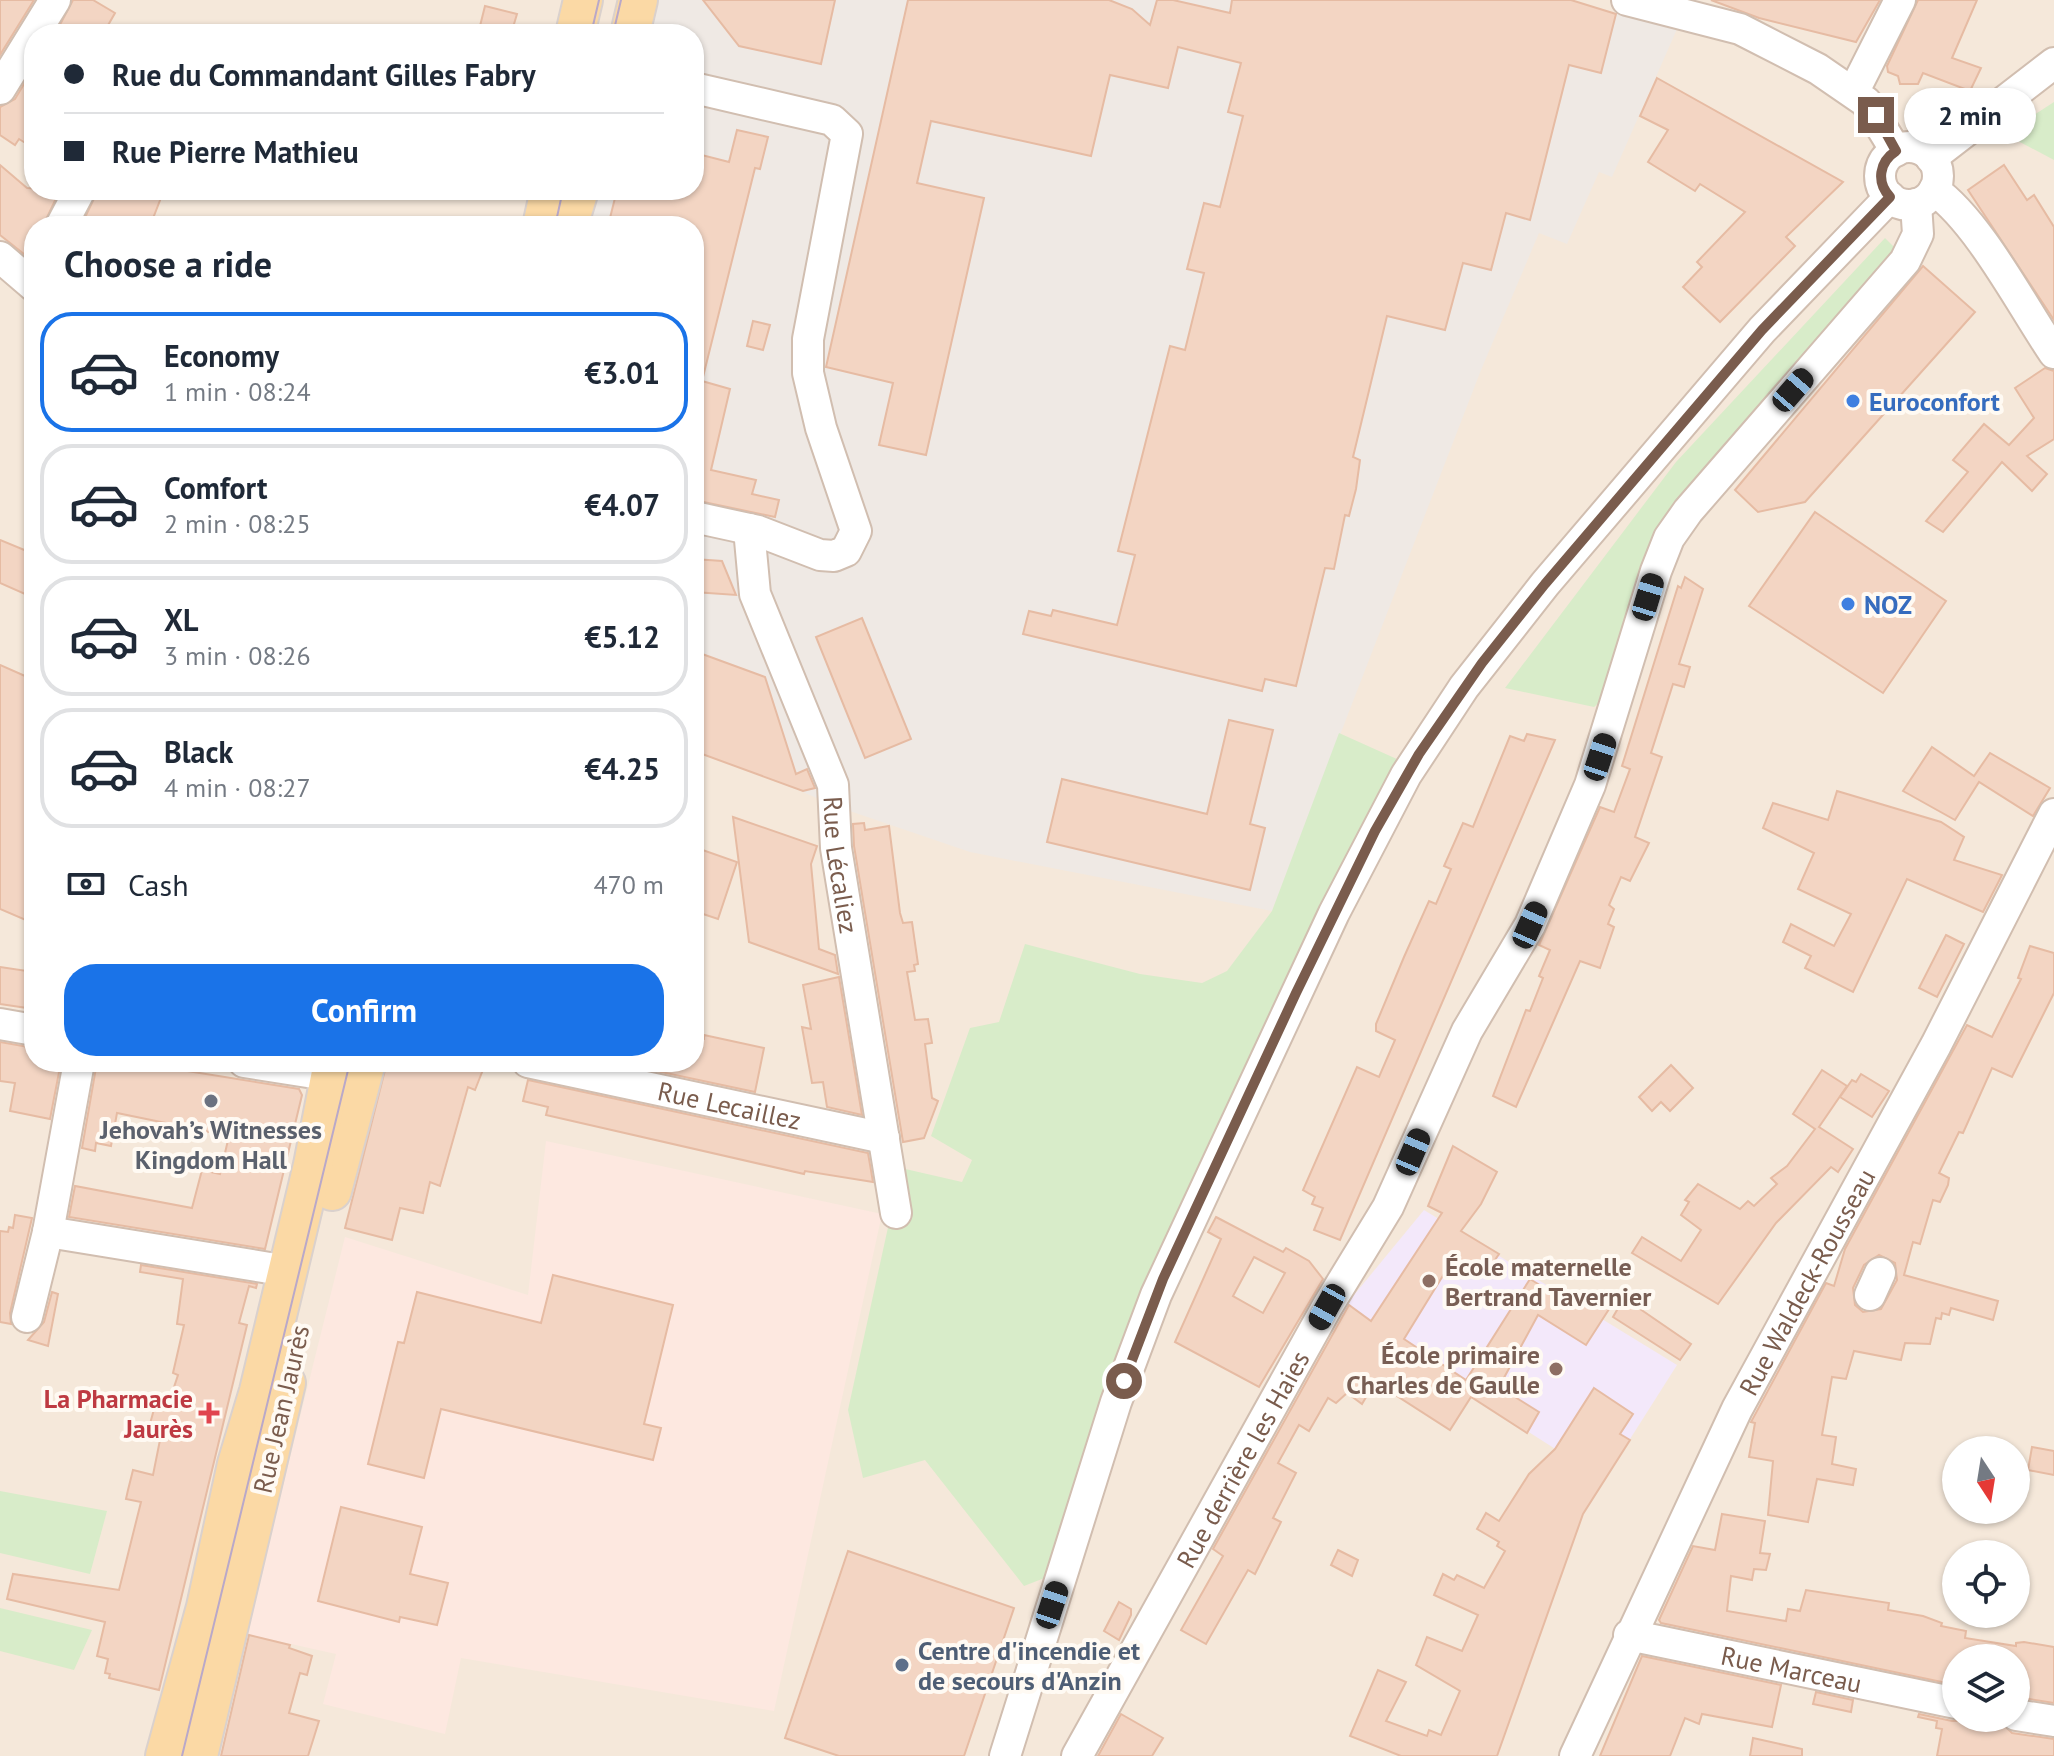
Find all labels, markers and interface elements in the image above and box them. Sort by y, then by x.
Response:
text: Rue du Commandant Gilles Fabry [112,55,535,94]
callout: 2 min [1904,87,2036,143]
route end [1858,97,1894,133]
text: 2 min [1938,99,2002,132]
text: Rue Pierre Mathieu [112,132,359,171]
text: Choose a ride [64,240,272,287]
icon: car [68,336,140,408]
text: Economy [164,336,279,375]
text: €3.01 [585,353,660,392]
car [1768,364,1818,416]
text: 1 min · 08:24 [164,375,311,408]
place label: Euroconfort [1869,385,2000,418]
marker: Euroconfort [1844,392,1862,410]
icon: car [68,468,140,540]
text: Comfort [164,468,267,507]
text: €4.07 [585,485,660,524]
text: 2 min · 08:25 [164,507,311,540]
car [1630,571,1666,623]
place label: NOZ [1864,588,1912,621]
marker: NOZ [1839,595,1857,613]
icon: car [68,600,140,672]
text: XL [164,600,198,639]
text: €5.12 [585,617,660,656]
text: 3 min · 08:26 [164,639,311,672]
car [1581,730,1619,784]
icon: car [68,732,140,804]
text: Black [164,732,233,771]
text: €4.25 [585,749,660,788]
text: 4 min · 08:27 [164,771,311,804]
street label: Rue Lécaliez [817,796,866,936]
icon: cash [64,862,108,906]
text: Cash [128,865,189,904]
text: 470 m [593,868,664,901]
car [1509,898,1551,952]
button: Confirm [64,964,664,1056]
street label: Rue Lecaillez [655,1074,804,1136]
marker: Jehovah’s Witnesses Kingdom Hall [202,1092,220,1110]
place label: Jehovah’s Witnesses Kingdom Hall [99,1113,322,1176]
car [1393,1125,1433,1179]
street label: Rue Waldeck-Rousseau [1731,1163,1882,1401]
place label: École maternelle Bertrand Tavernier [1445,1250,1652,1313]
marker: École maternelle Bertrand Tavernier [1420,1272,1438,1290]
car [1305,1280,1349,1334]
street label: Rue Jean Jaurès [246,1322,316,1496]
place label: École primaire Charles de Gaulle [1346,1338,1540,1401]
street label: Rue derrière les Haies [1169,1344,1316,1573]
marker: École primaire Charles de Gaulle [1547,1360,1565,1378]
route start [1106,1363,1142,1399]
place label: La Pharmacie Jaurès [44,1382,193,1445]
marker: La Pharmacie Jaurès [200,1404,218,1422]
north arrow [1942,1436,2030,1524]
map controls [1942,1436,2030,1732]
button: locate [1942,1540,2030,1628]
car [1033,1578,1071,1632]
place label: Centre d'incendie et de secours d'Anzin [918,1634,1140,1697]
street label: Rue Marceau [1718,1638,1865,1700]
button: layers [1942,1644,2030,1732]
marker: Centre d'incendie et de secours d'Anzin [893,1656,911,1674]

